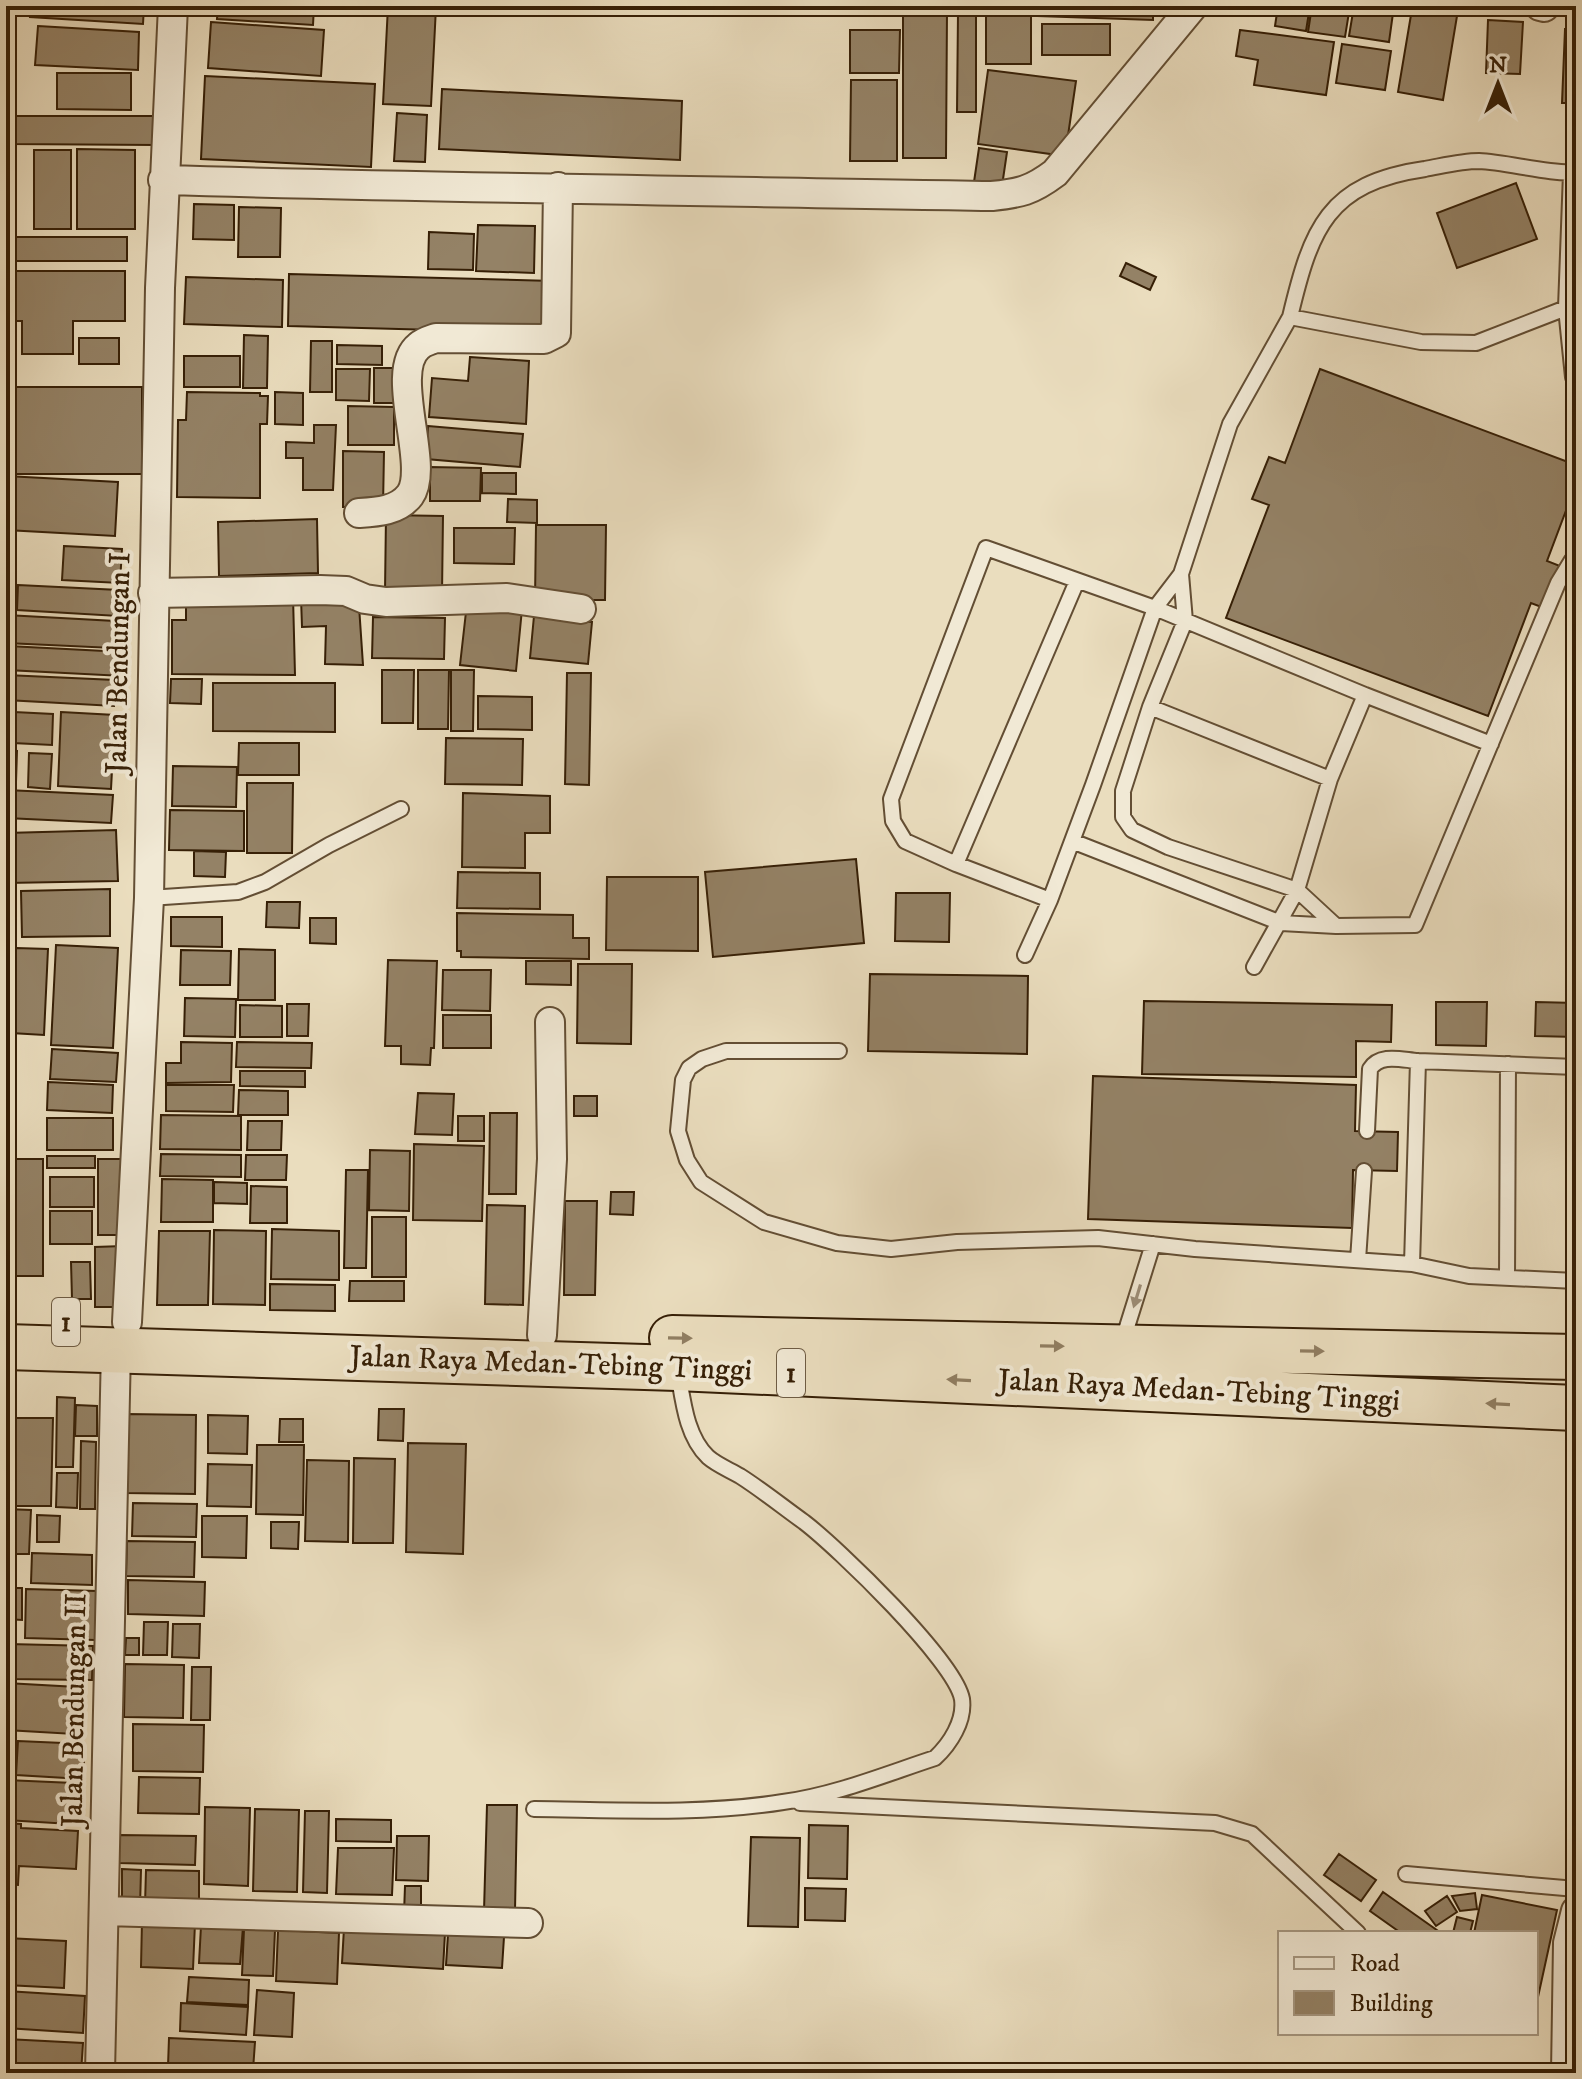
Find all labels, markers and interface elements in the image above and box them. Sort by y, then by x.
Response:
north arrow [1458,44,1538,124]
text: N [1489,52,1507,79]
street label: Jalan Bendungan I [99,552,139,777]
one-way arrow [1130,1284,1143,1308]
road number: 1 [52,1298,80,1346]
one-way arrow [668,1332,693,1344]
street label: Jalan Raya Medan-Tebing Tinggi [346,1338,753,1390]
one-way arrow [1040,1340,1065,1352]
one-way arrow [1300,1345,1325,1358]
road number: 1 [777,1349,805,1397]
street label: Jalan Raya Medan-Tebing Tinggi [994,1362,1401,1420]
one-way arrow [946,1373,971,1386]
one-way arrow [1485,1397,1510,1410]
street label: Jalan Bendungan II [54,1593,96,1830]
legend [1278,1931,1538,2035]
text: Road [1350,1949,1400,1979]
text: Building [1350,1989,1433,2019]

